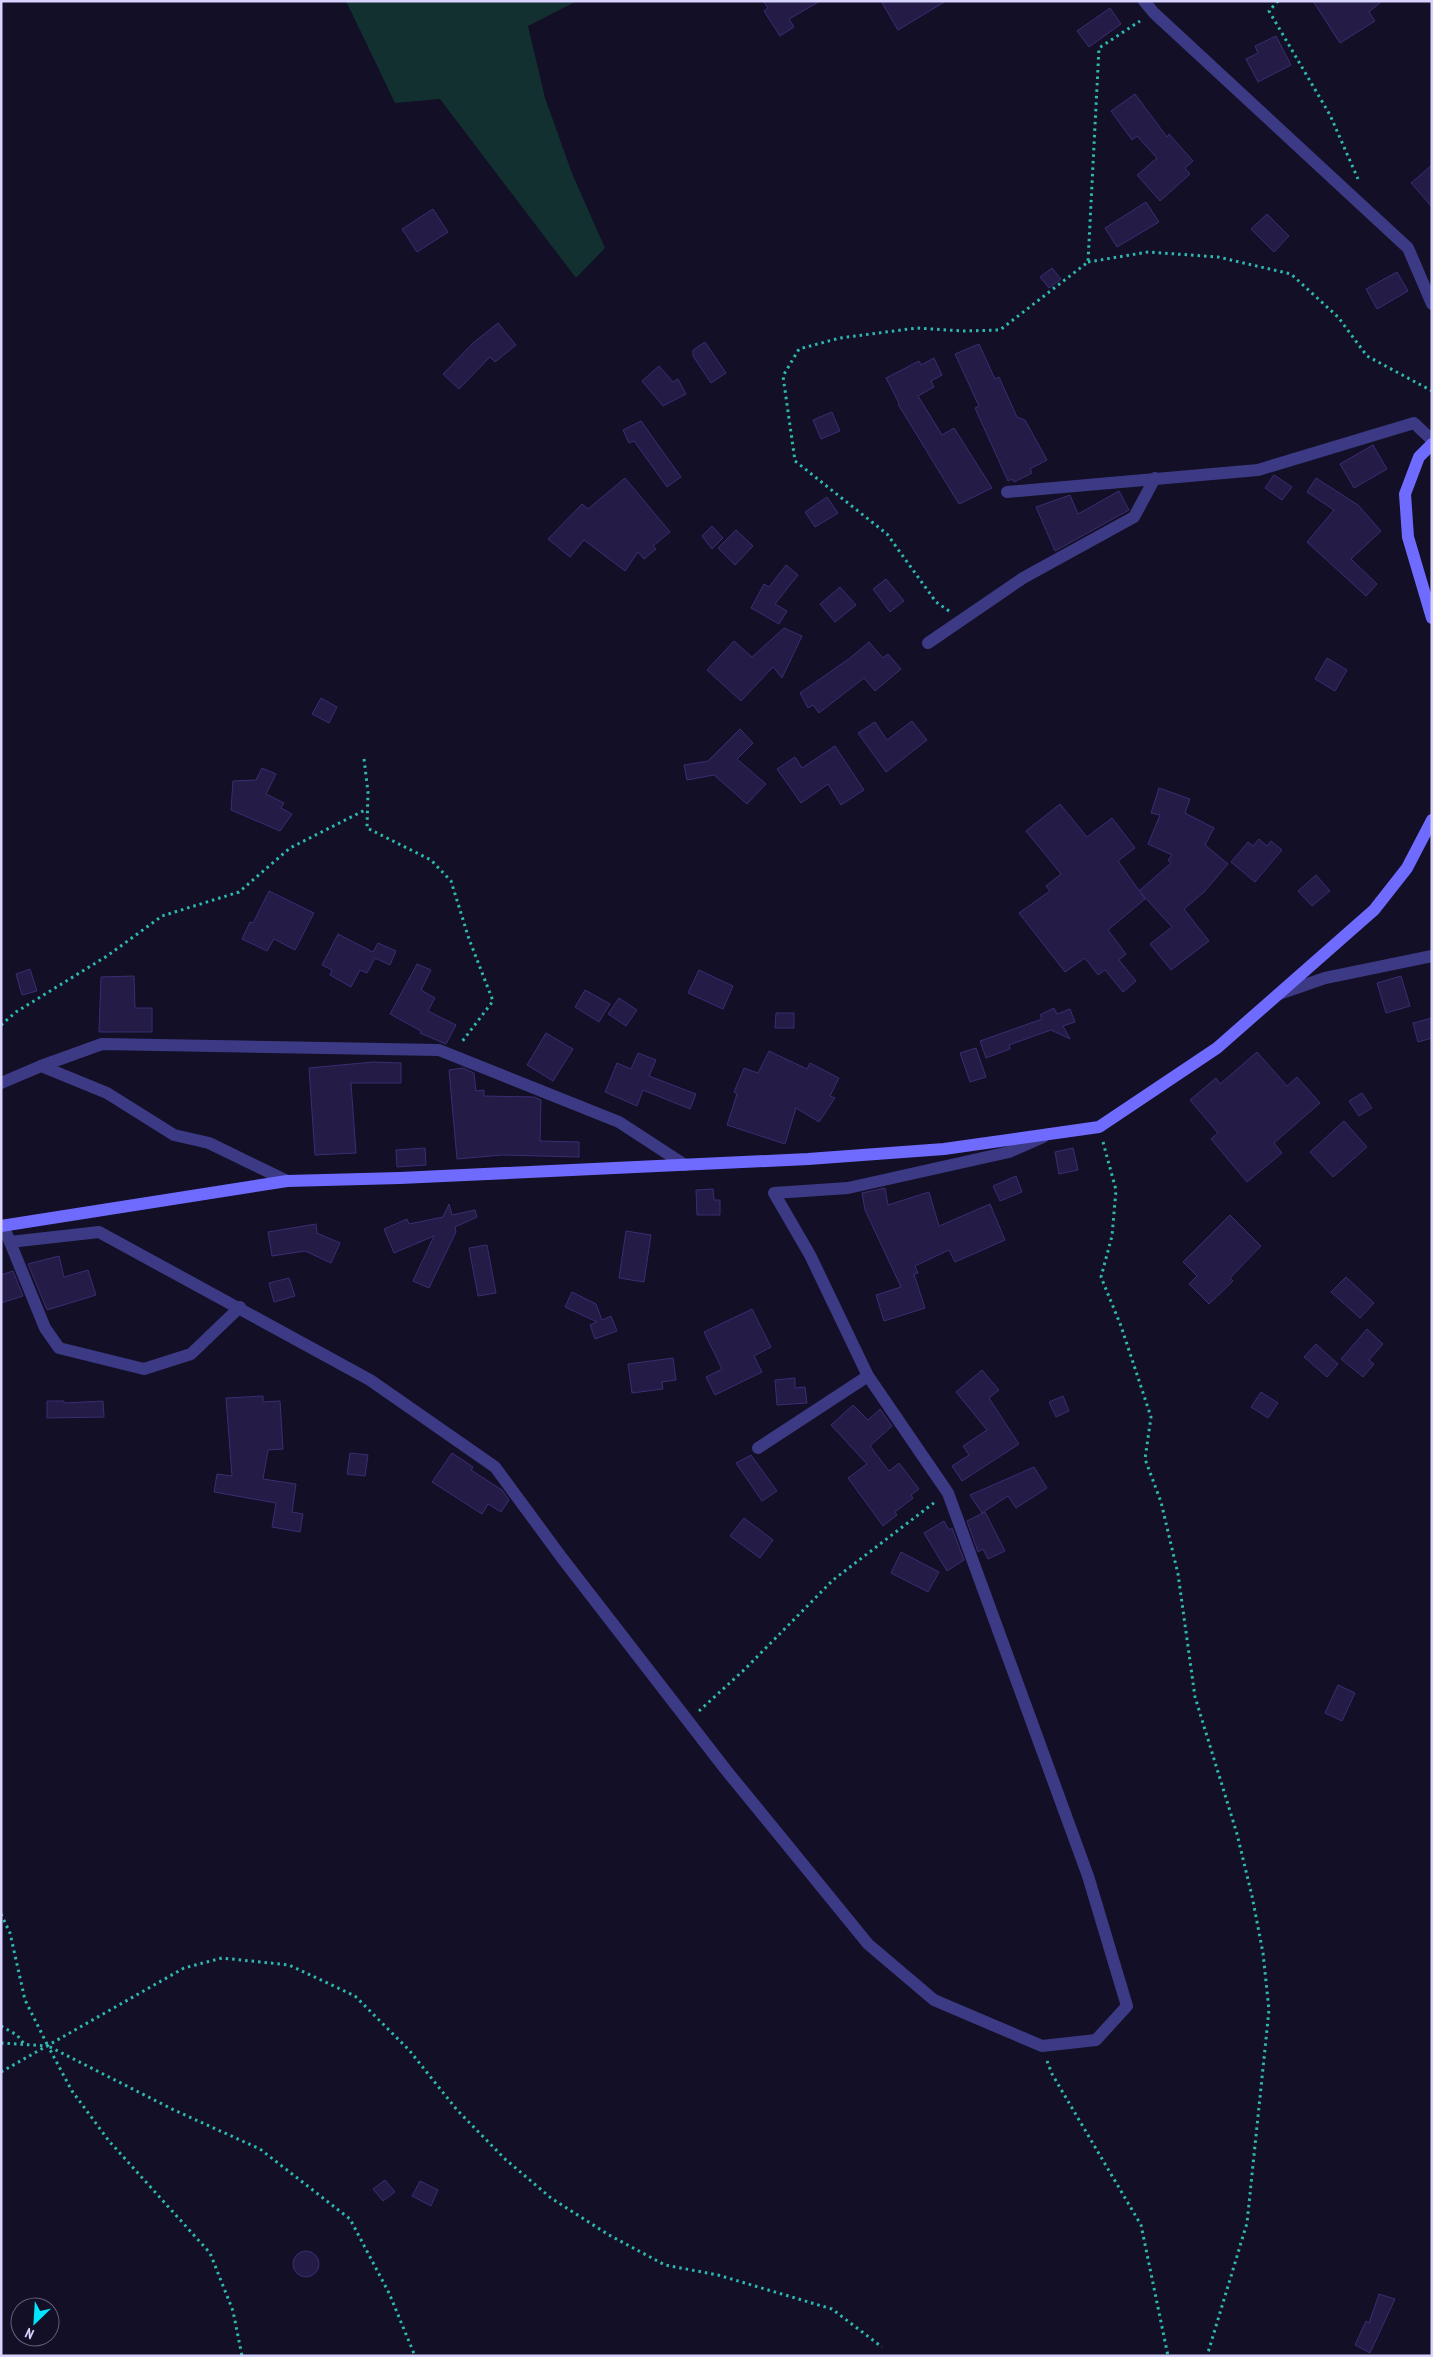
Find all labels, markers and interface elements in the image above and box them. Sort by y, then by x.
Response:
north arrow [10,2297,60,2347]
text: N [22,2324,37,2344]

